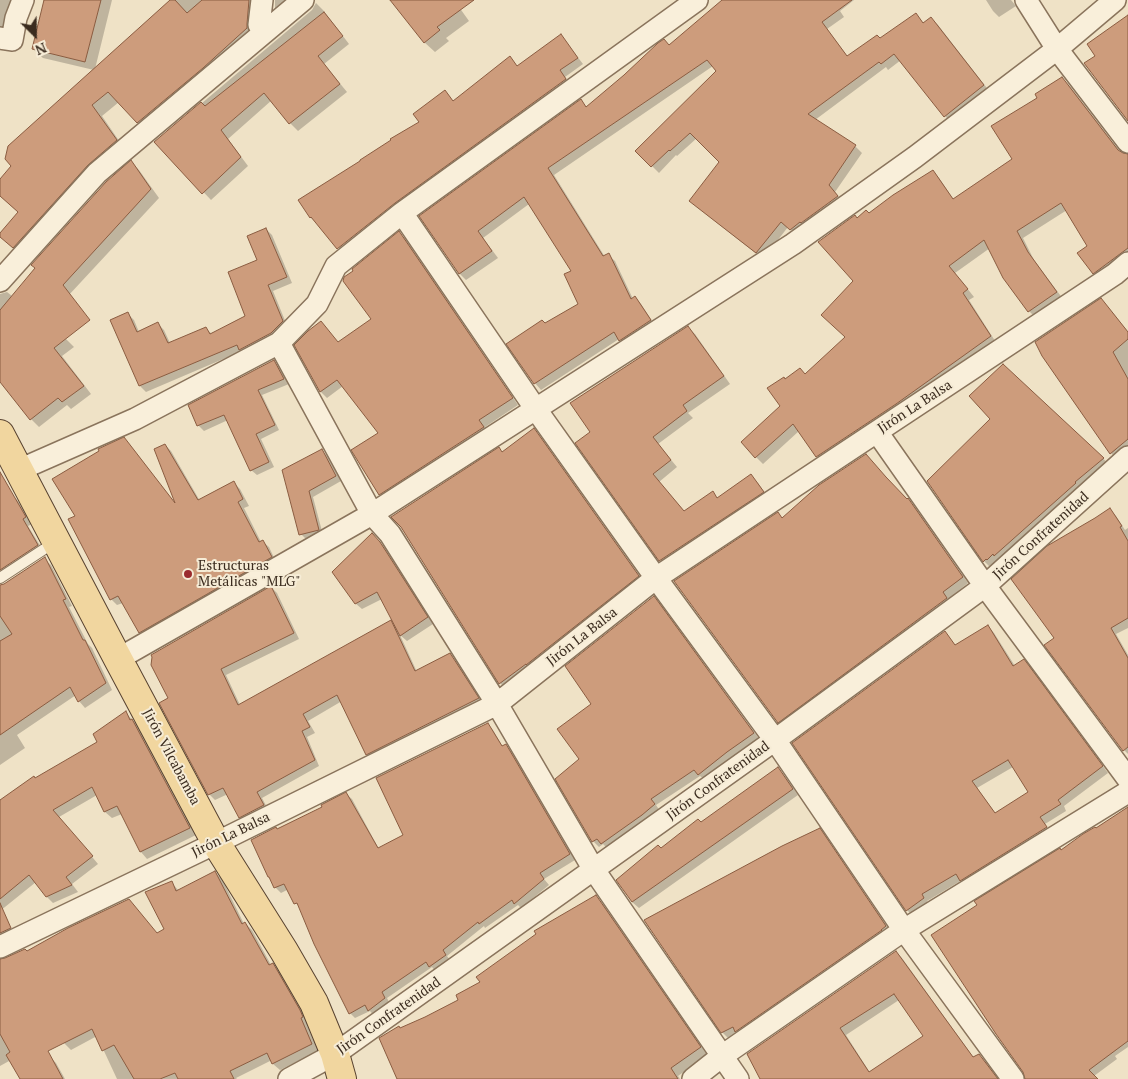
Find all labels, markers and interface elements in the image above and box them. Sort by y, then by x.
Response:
north arrow [10,10,60,60]
text: N [32,38,50,60]
street label: Jirón La Balsa [875,377,955,437]
street label: Jirón Confratenidad [990,489,1092,583]
place label: Estructuras Metálicas "MLG" [198,558,301,590]
marker: Estructuras Metálicas "MLG" [182,568,194,580]
street label: Jirón La Balsa [543,604,621,670]
street label: Jirón Vilcabamba [138,706,204,808]
street label: Jirón Confratenidad [663,738,773,824]
street label: Jirón La Balsa [189,809,273,861]
street label: Jirón Confratenidad [334,974,444,1058]

